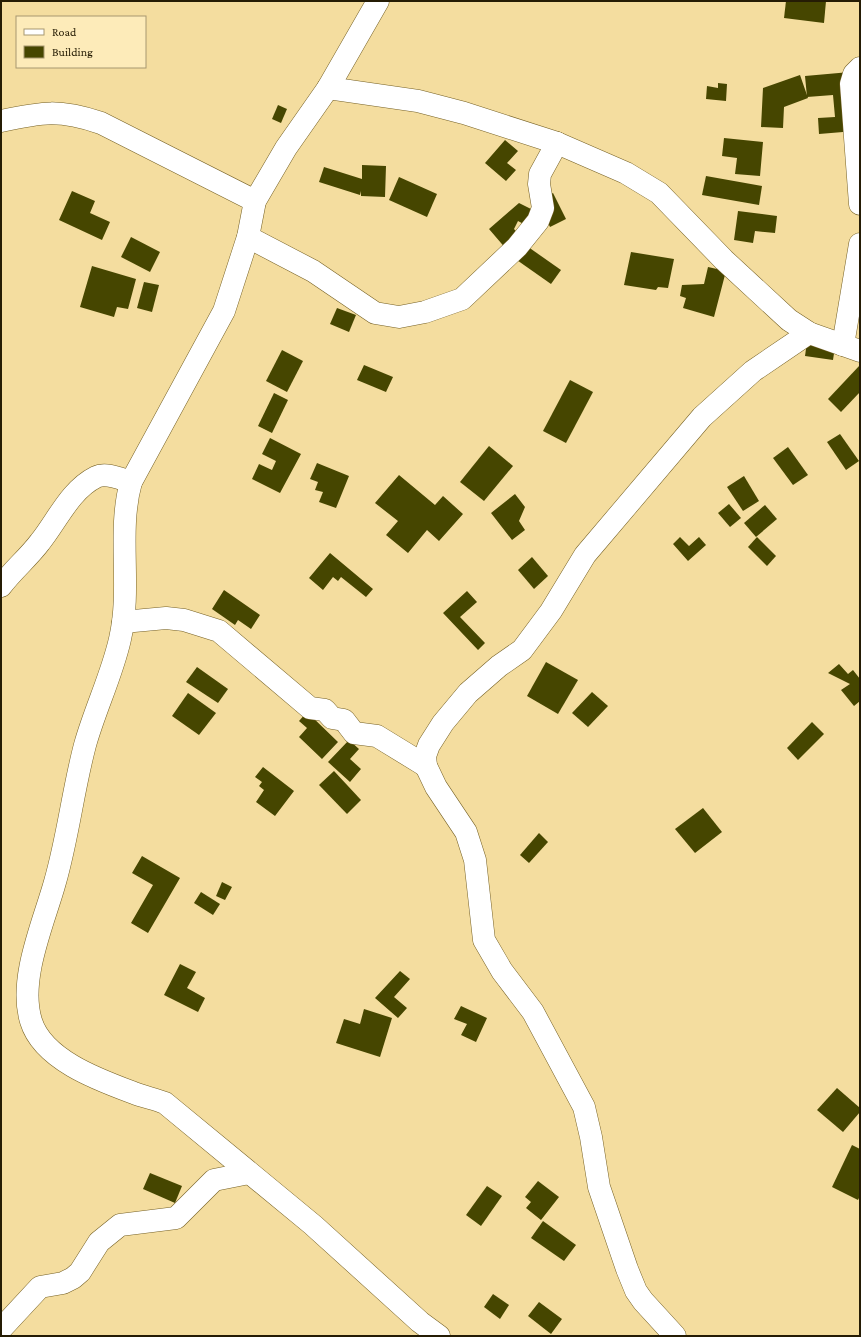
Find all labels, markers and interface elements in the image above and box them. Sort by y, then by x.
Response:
legend [16,16,146,68]
text: Road [52,25,77,39]
text: Building [52,45,93,59]

